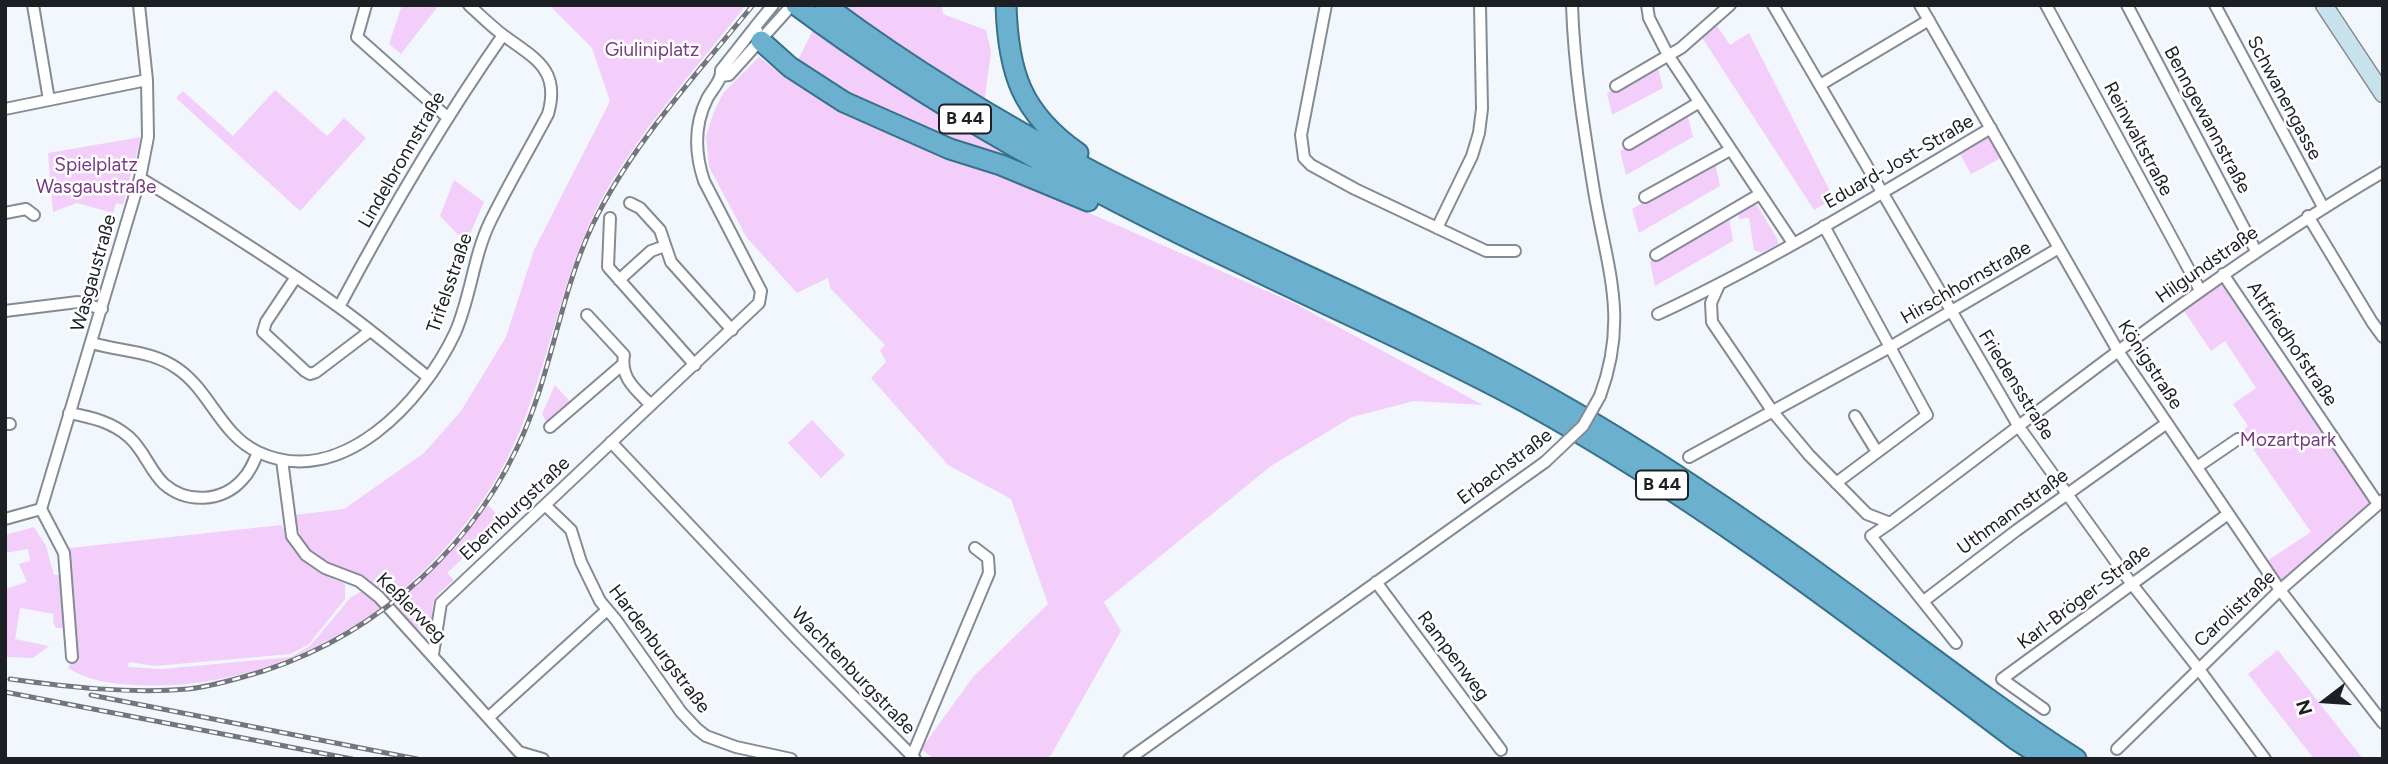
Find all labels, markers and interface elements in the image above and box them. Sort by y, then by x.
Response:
street label: Schwanengasse [2242,32,2326,164]
park label: Giuliniplatz [605,39,699,61]
street label: Benngewannstraße [2159,43,2255,197]
street label: Reinwaltstraße [2098,78,2178,200]
street label: Lindelbronnstraße [354,88,450,232]
road number: B 44 [939,104,991,134]
street label: Eduard-Jost-Straße [1820,110,1978,214]
park label: Spielplatz Wasgaustraße [36,154,156,198]
street label: Wasgaustraße [66,212,122,334]
street label: Hilgundstraße [2151,221,2263,309]
street label: Trifelsstraße [422,230,478,336]
street label: Hirschhornstraße [1897,236,2035,330]
street label: Altfriedhofstraße [2242,277,2342,411]
street label: Königstraße [2113,316,2187,414]
street label: Friedensstraße [1973,326,2059,444]
street label: Erbachstraße [1453,424,1557,510]
park label: Mozartpark [2240,429,2336,451]
street label: Ebernburgstraße [455,452,575,566]
street label: Uthmannstraße [1953,464,2073,560]
road number: B 44 [1636,471,1688,500]
street label: Karl-Bröger-Straße [2013,540,2155,654]
street label: Carolistraße [2190,566,2280,652]
street label: Keßlerweg [371,568,451,648]
street label: Hardenburgstraße [603,580,715,718]
street label: Wachtenburgstraße [786,602,920,740]
street label: Rampenweg [1412,607,1494,705]
north arrow [2290,666,2360,736]
text: N [2291,697,2318,718]

